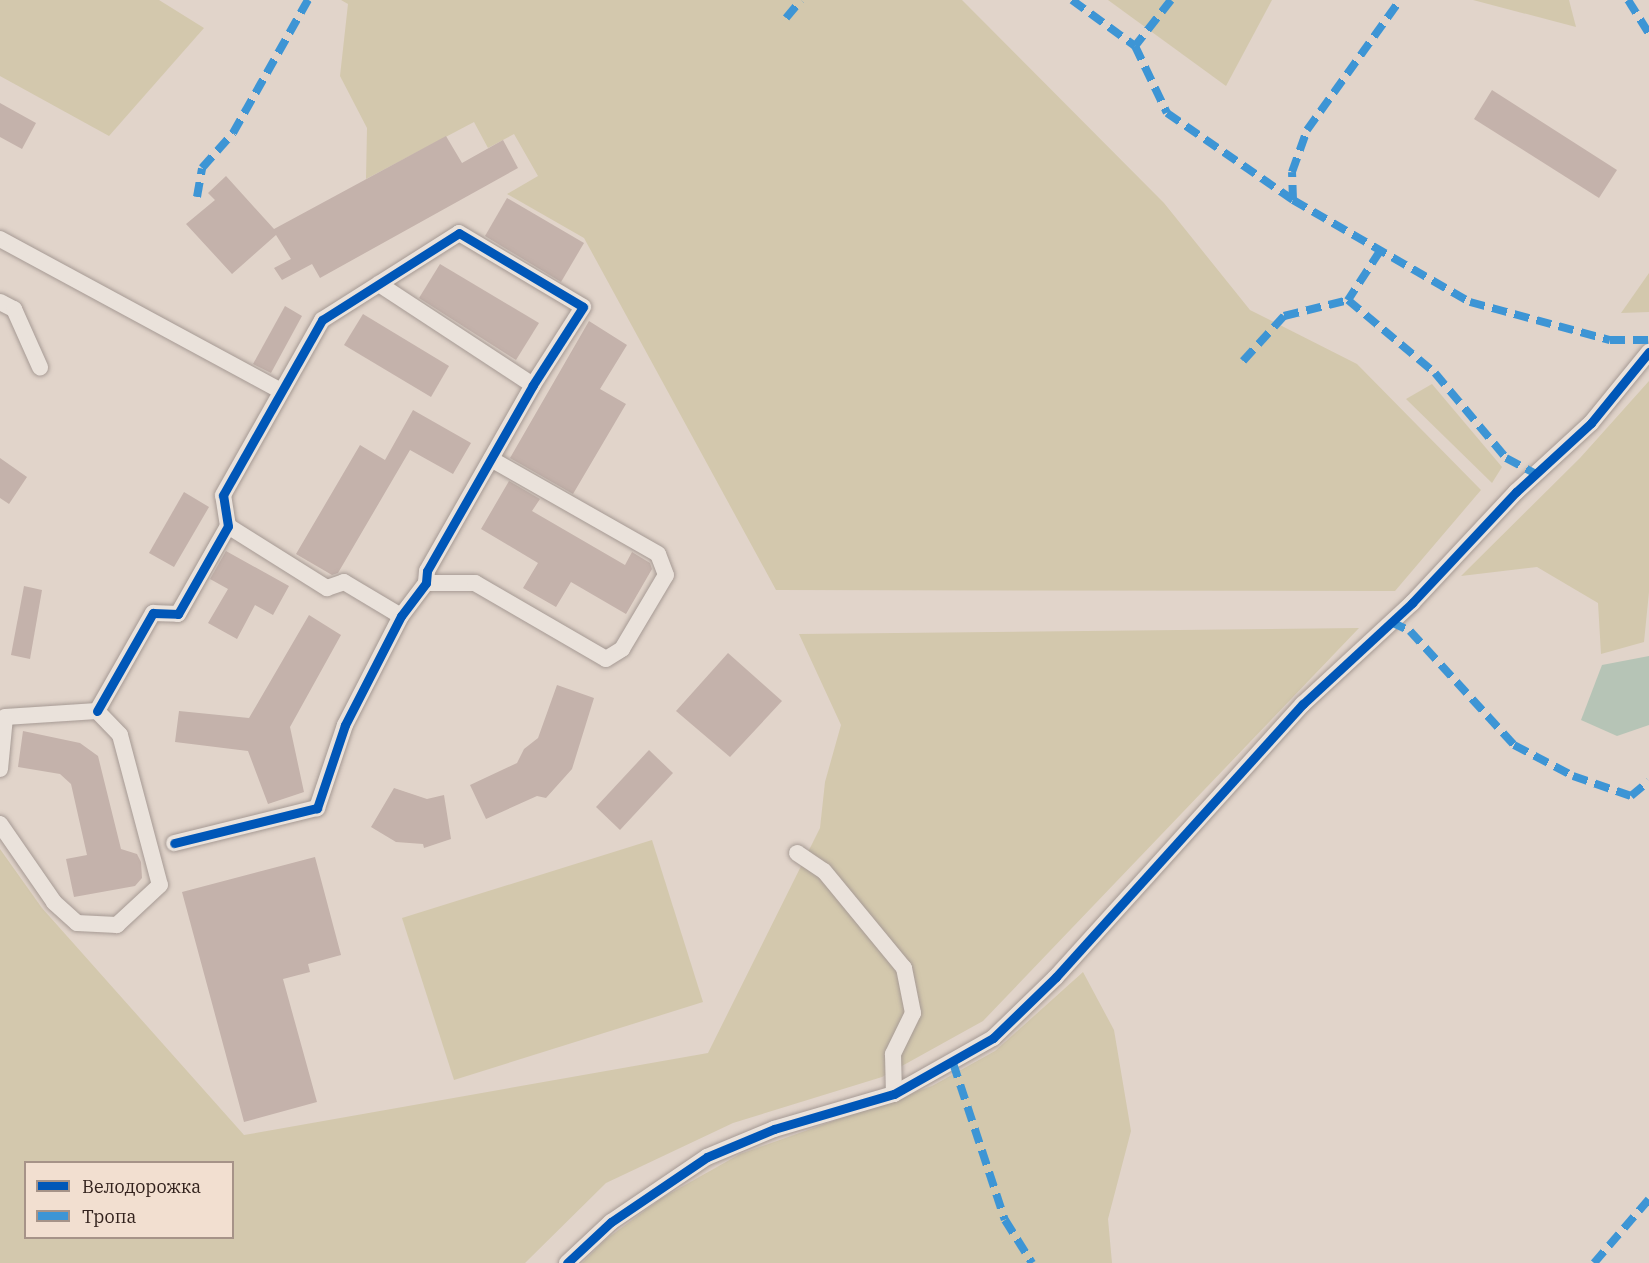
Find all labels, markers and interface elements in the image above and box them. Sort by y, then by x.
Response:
legend [24,1161,234,1239]
text: Велодорожка [82,1175,201,1198]
text: Тропа [82,1205,136,1228]

